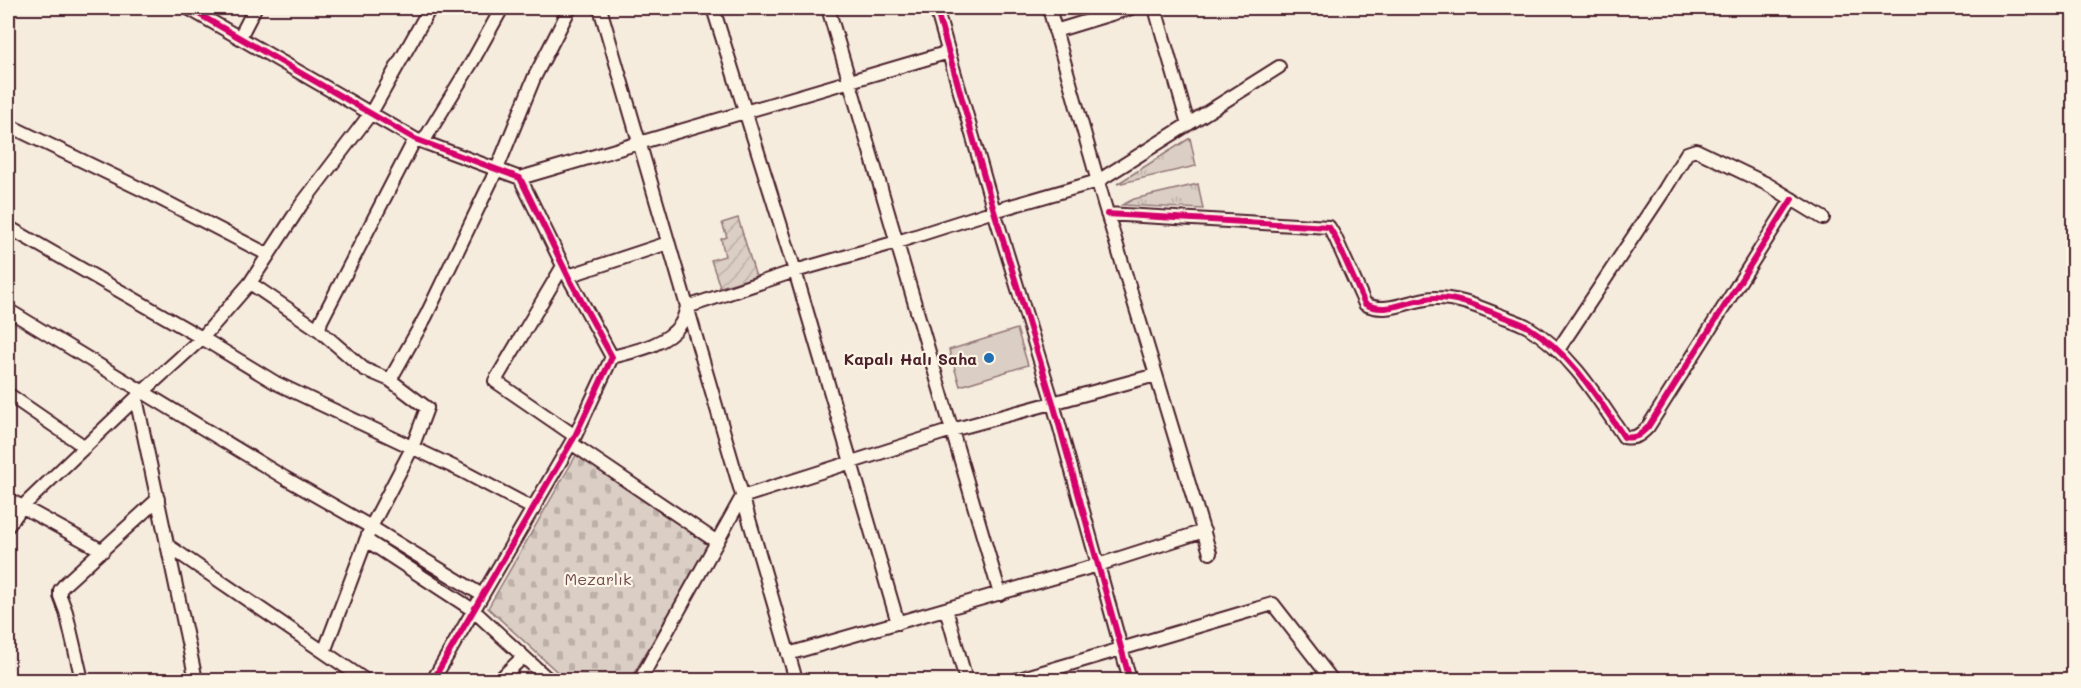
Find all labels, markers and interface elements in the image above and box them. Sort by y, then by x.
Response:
place label: Kapalı Halı Saha [844,348,977,369]
marker: Kapalı Halı Saha [982,351,996,365]
park label: Mezarlık [564,568,632,589]

